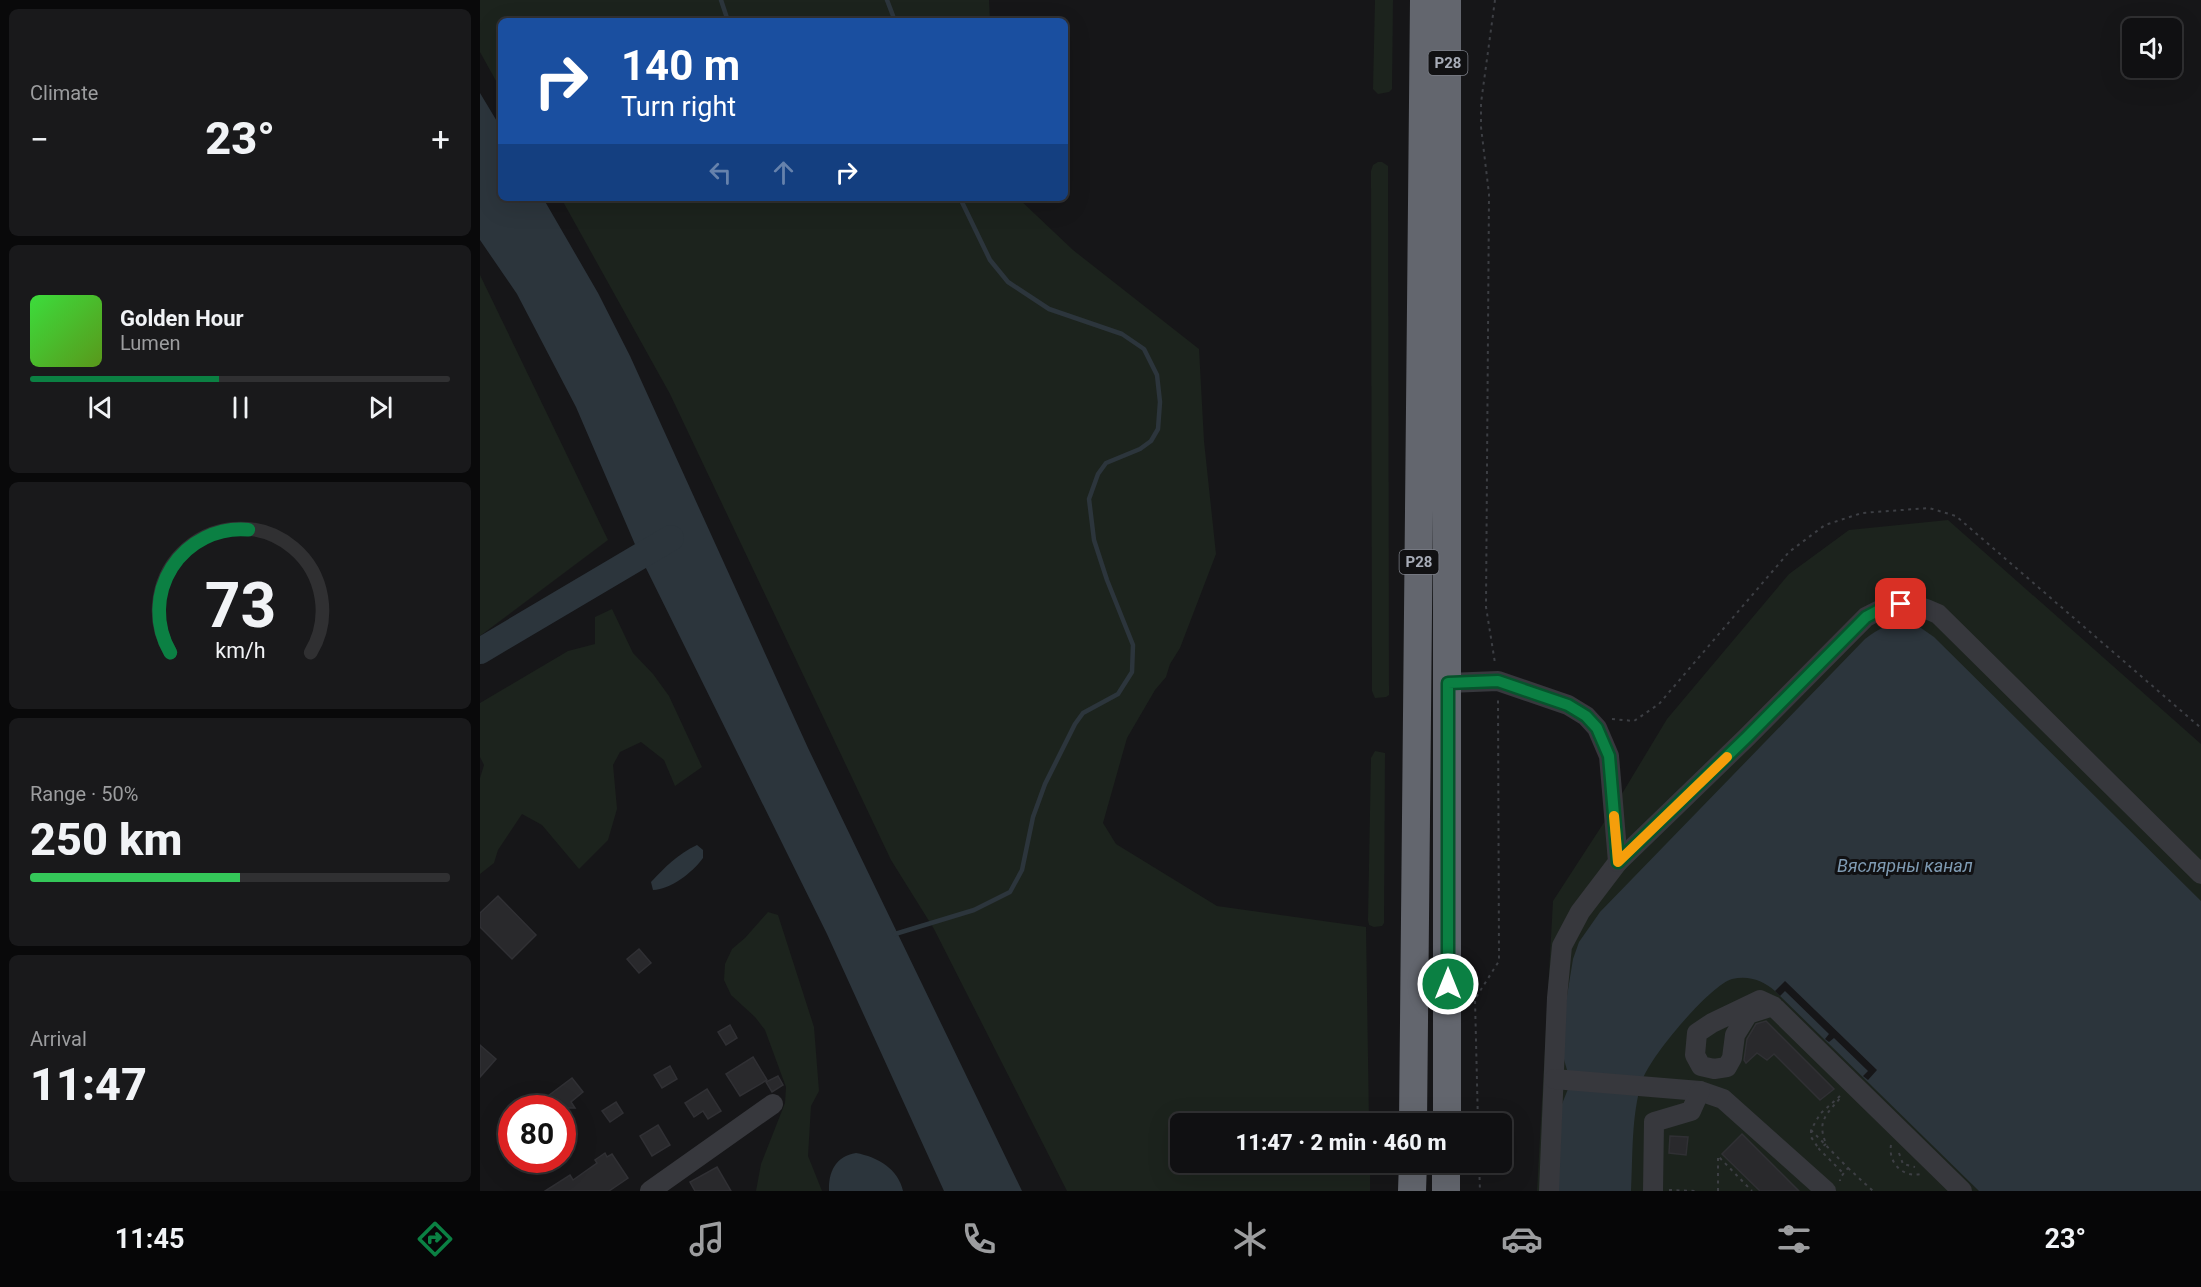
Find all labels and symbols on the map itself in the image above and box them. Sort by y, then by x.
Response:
road number: Р28 [1428,51,1468,75]
road number: Р28 [1400,550,1438,574]
pin [1875,578,1926,629]
water label: Вяслярны канал [1837,855,1973,876]
position arrow [1416,952,1480,1016]
speed limit sign: 80 [498,1095,576,1173]

